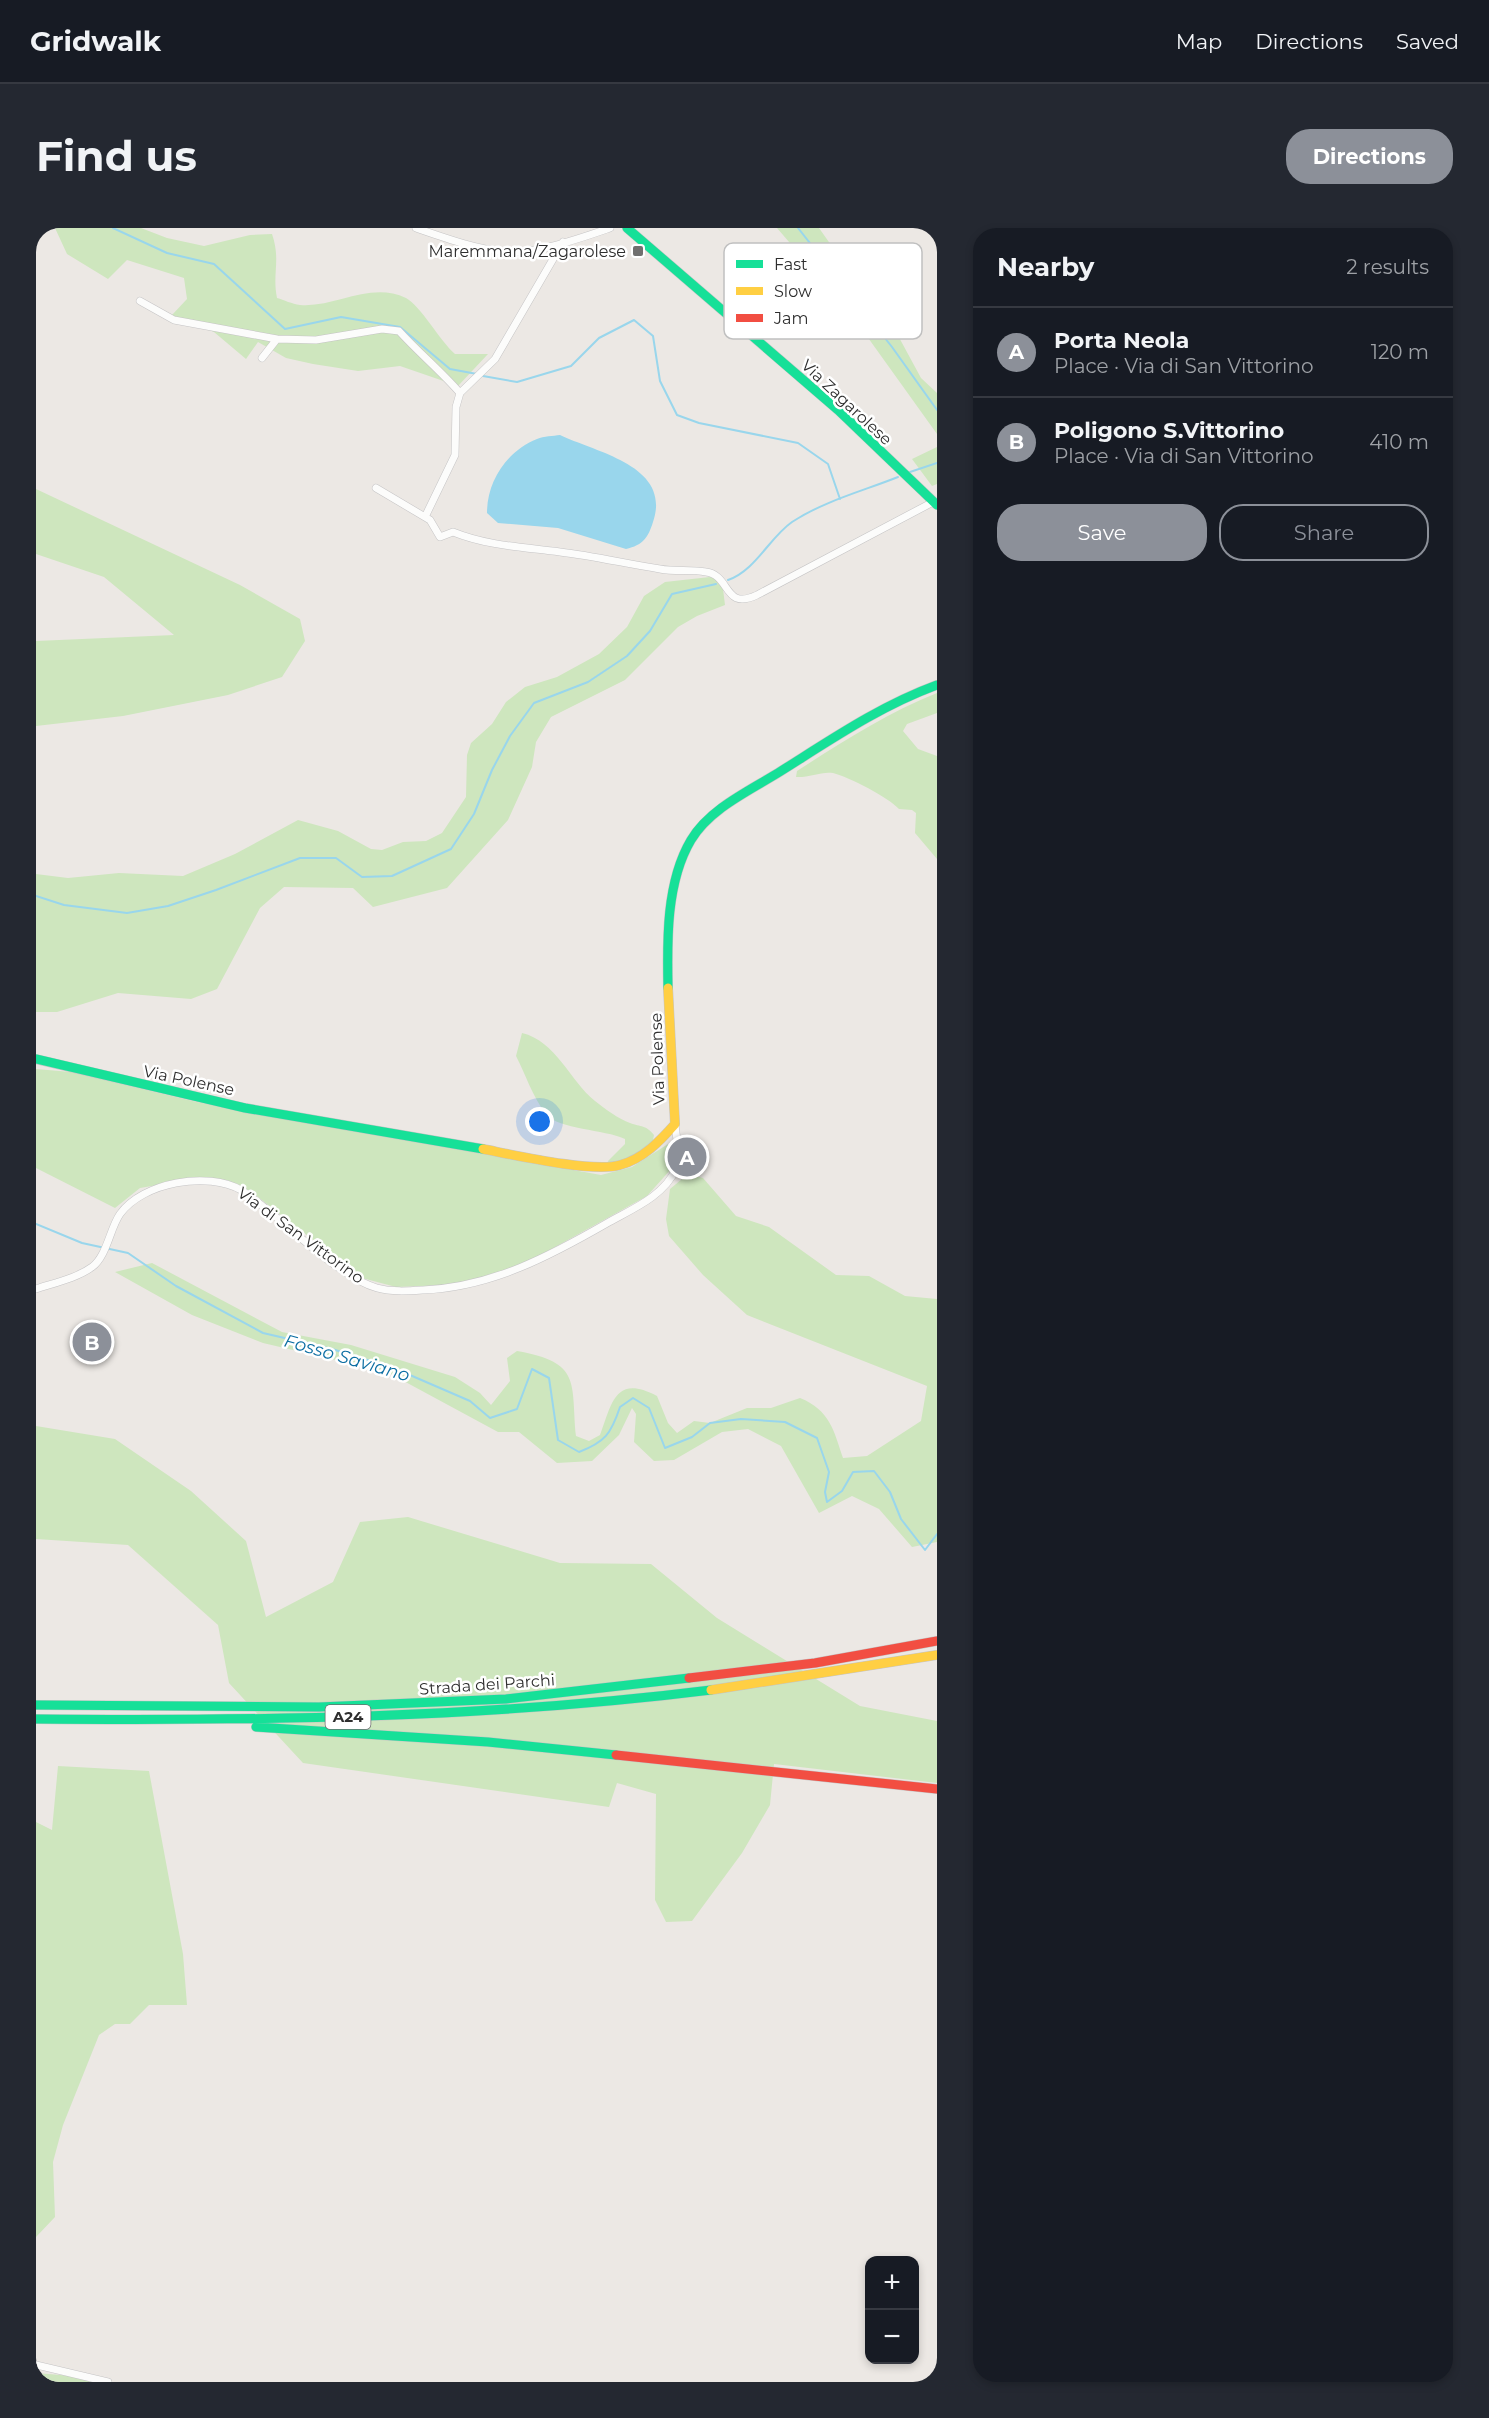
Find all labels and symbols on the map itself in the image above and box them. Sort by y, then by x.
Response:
place label: Maremmana/Zagarolese [428,242,626,261]
legend [724,243,922,339]
marker: Maremmana/Zagarolese [631,244,645,258]
text: Fast [774,255,808,274]
text: Slow [774,282,812,301]
text: Jam [773,309,808,328]
street label: Via Zagarolese [797,356,896,449]
street label: Via Polense [646,1012,669,1105]
street label: Via Polense [142,1062,236,1099]
your location [525,1107,554,1136]
pin: A [668,1134,706,1180]
street label: Via di San Vittorino [234,1183,368,1288]
pin: B [72,1320,112,1364]
water label: Fosso Saviano [282,1330,412,1386]
street label: Strada dei Parchi [419,1670,556,1699]
road number: A24 [326,1705,370,1729]

